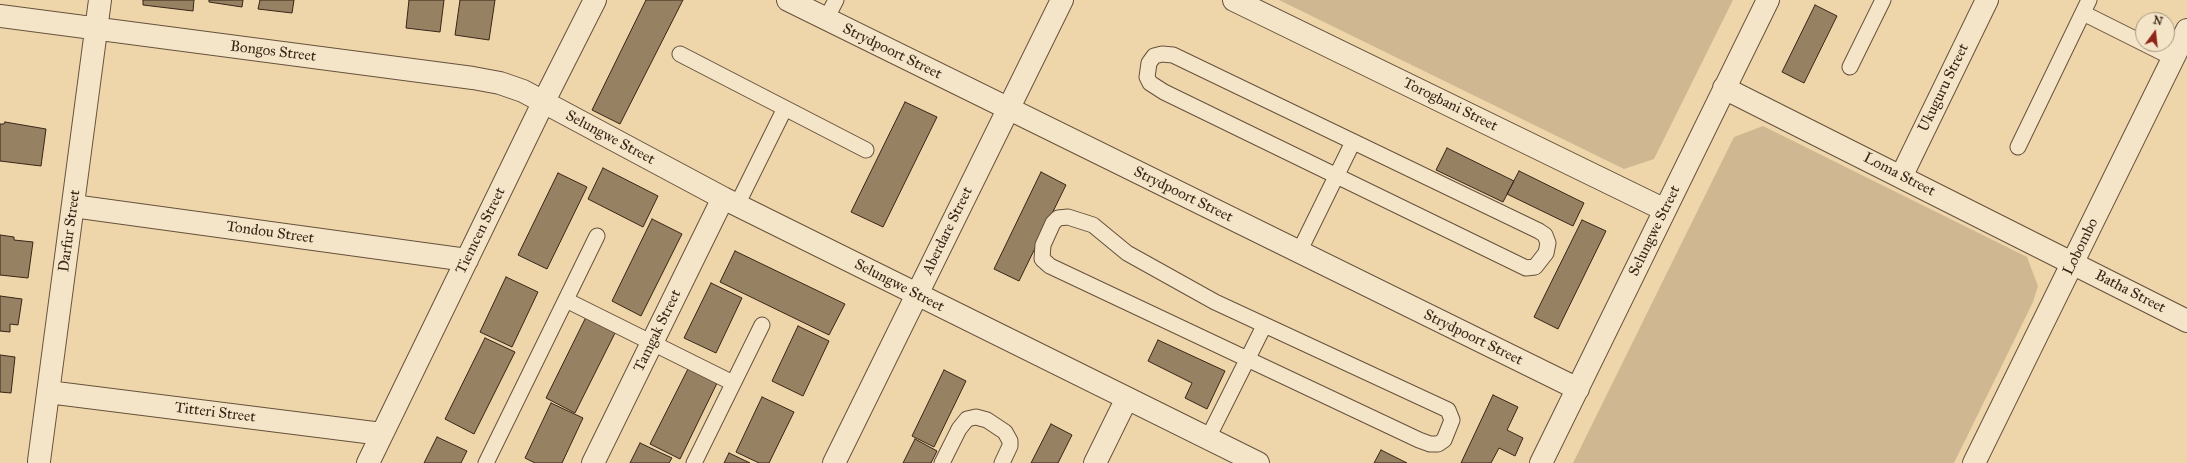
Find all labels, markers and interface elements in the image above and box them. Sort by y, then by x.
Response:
north arrow [2135,12,2175,52]
text: N [2152,13,2164,28]
street label: Strydpoort Street [839,20,945,84]
street label: Bongos Street [229,38,317,66]
street label: Ukuguru Street [1915,41,1973,135]
street label: Torogbani Street [1400,74,1500,136]
street label: Selungwe Street [562,107,658,169]
street label: Loma Street [1860,149,1938,201]
street label: Strydpoort Street [1130,163,1236,227]
street label: Selungwe Street [1625,183,1685,279]
street label: Aberdare Street [919,184,977,278]
street label: Tiemcen Street [452,185,510,277]
street label: Darfur Street [55,189,85,273]
street label: Lobombo [2060,216,2102,278]
street label: Tondou Street [225,218,315,248]
street label: Selungwe Street [851,256,947,316]
street label: Batha Street [2092,267,2168,317]
street label: Tamgak Street [630,287,686,375]
street label: Strydpoort Street [1420,306,1526,370]
street label: Titteri Street [173,399,257,427]

